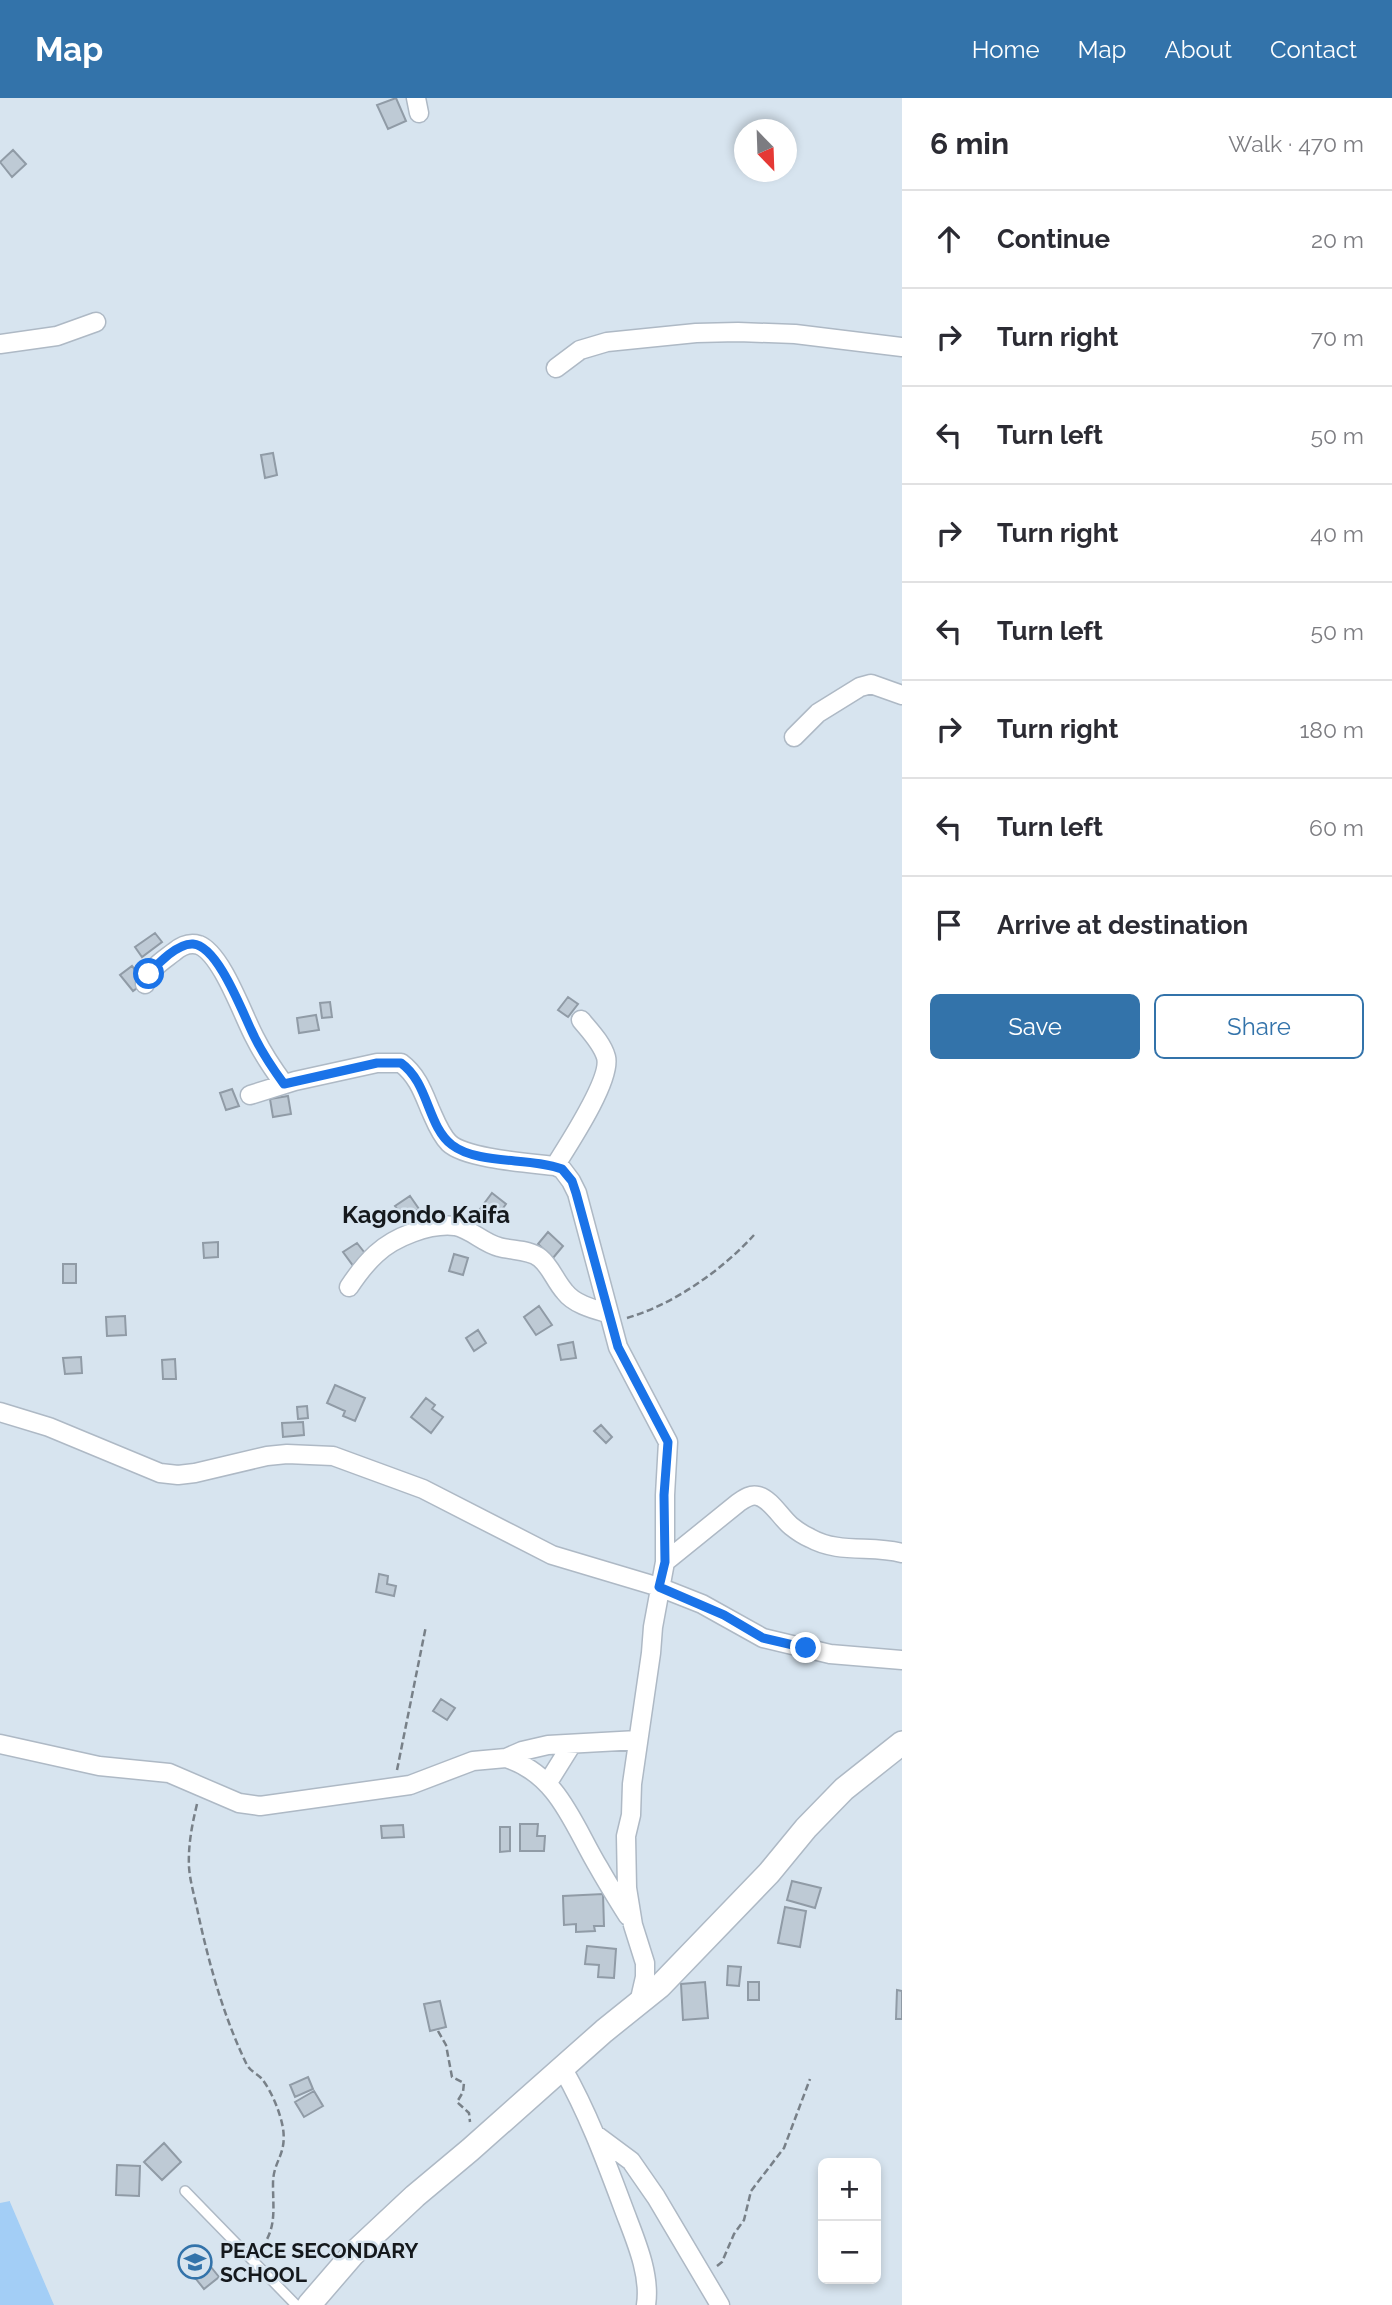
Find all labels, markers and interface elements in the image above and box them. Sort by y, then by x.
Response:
text: Map [35,30,103,69]
text: Home [972,35,1040,64]
text: Map [1078,35,1126,64]
text: About [1164,35,1232,64]
text: Contact [1270,35,1357,64]
north arrow [734,119,797,182]
text: 6 min [930,126,1009,161]
text: Walk · 470 m [1228,130,1364,157]
icon: ahead [930,220,968,258]
text: Continue [997,224,1110,254]
text: 20 m [1311,226,1364,253]
icon: right [930,318,968,356]
text: Turn right [997,322,1118,352]
text: 70 m [1311,324,1364,351]
icon: left [930,416,968,454]
text: Turn left [997,420,1103,450]
text: 50 m [1310,422,1364,449]
icon: right [930,514,968,552]
text: Turn right [997,518,1118,548]
text: 40 m [1310,520,1364,547]
icon: left [930,612,968,650]
text: Turn left [997,616,1103,646]
text: 50 m [1310,618,1364,645]
icon: right [930,710,968,748]
text: Turn right [997,714,1118,744]
text: 180 m [1299,716,1364,743]
icon: left [930,808,968,846]
text: Turn left [997,812,1103,842]
text: 60 m [1309,814,1364,841]
icon: arrive [930,906,968,944]
text: Arrive at destination [997,910,1248,940]
route start [133,958,164,989]
button: Save [930,994,1140,1059]
button: Share [1154,994,1364,1059]
district label: Kagondo Kaifa [342,1200,510,1229]
route end [790,1632,821,1663]
map controls [818,2158,881,2284]
button: + [818,2158,881,2221]
button: − [818,2221,881,2284]
place label: PEACE SECONDARY SCHOOL [220,2238,418,2287]
school or university icon: PEACE SECONDARY SCHOOL [176,2243,214,2281]

